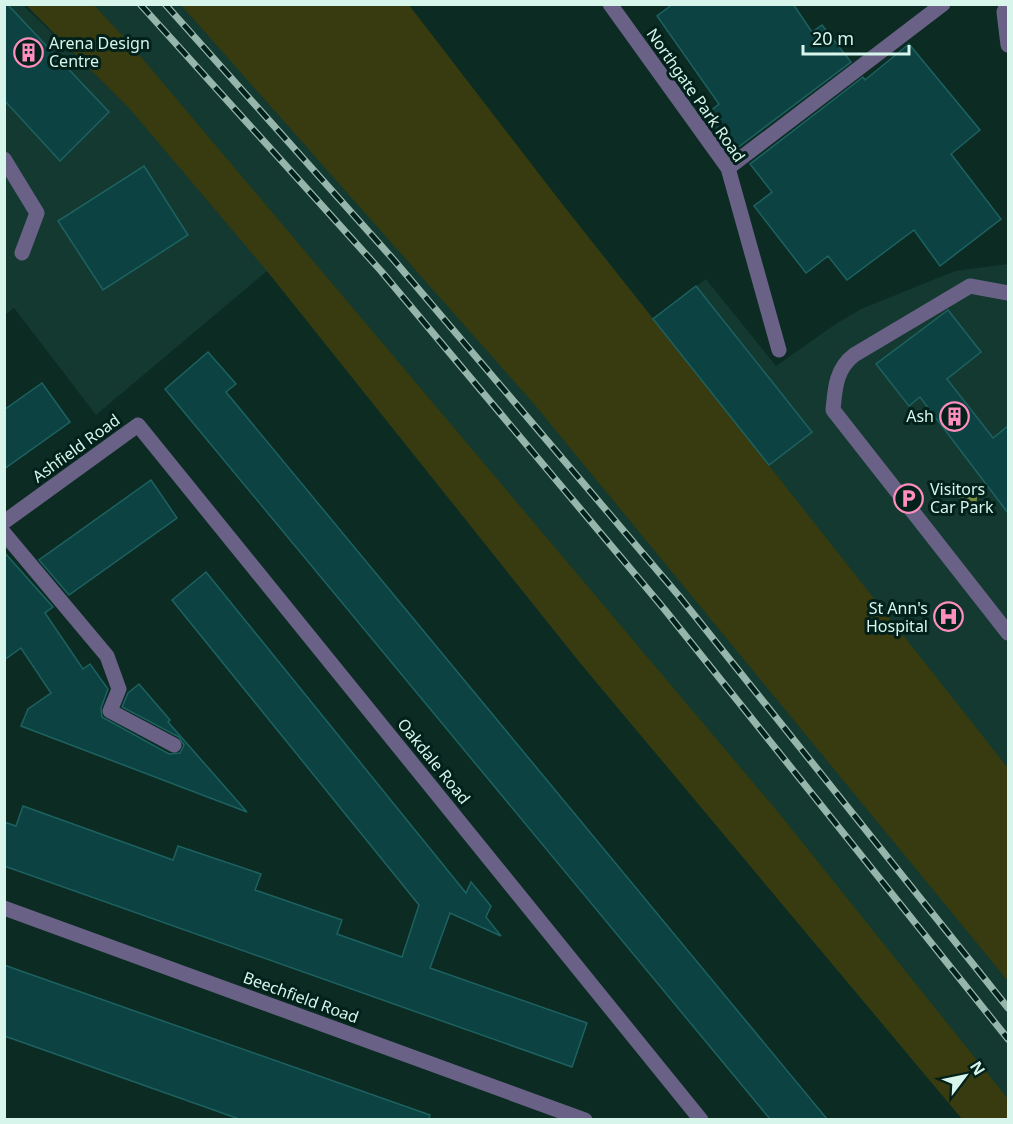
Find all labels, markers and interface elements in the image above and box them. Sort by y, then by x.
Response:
scale bar [803,18,910,56]
street label: Northgate Park Road [642,24,750,166]
text: 20 m [812,26,854,50]
place label: Arena Design Centre [49,32,150,72]
building icon: Arena Design Centre [12,36,44,68]
building icon: Ash [939,400,971,432]
place label: Ash [906,405,934,427]
street label: Ashfield Road [28,409,124,487]
place label: Visitors Car Park [930,478,994,518]
parking icon: Visitors Car Park [893,482,925,514]
place label: St Ann's Hospital [866,597,928,637]
hospital icon: St Ann's Hospital [933,601,965,633]
street label: Oakdale Road [393,713,475,809]
street label: Beechfield Road [240,966,362,1028]
north arrow [935,1046,995,1106]
text: N [965,1057,990,1079]

